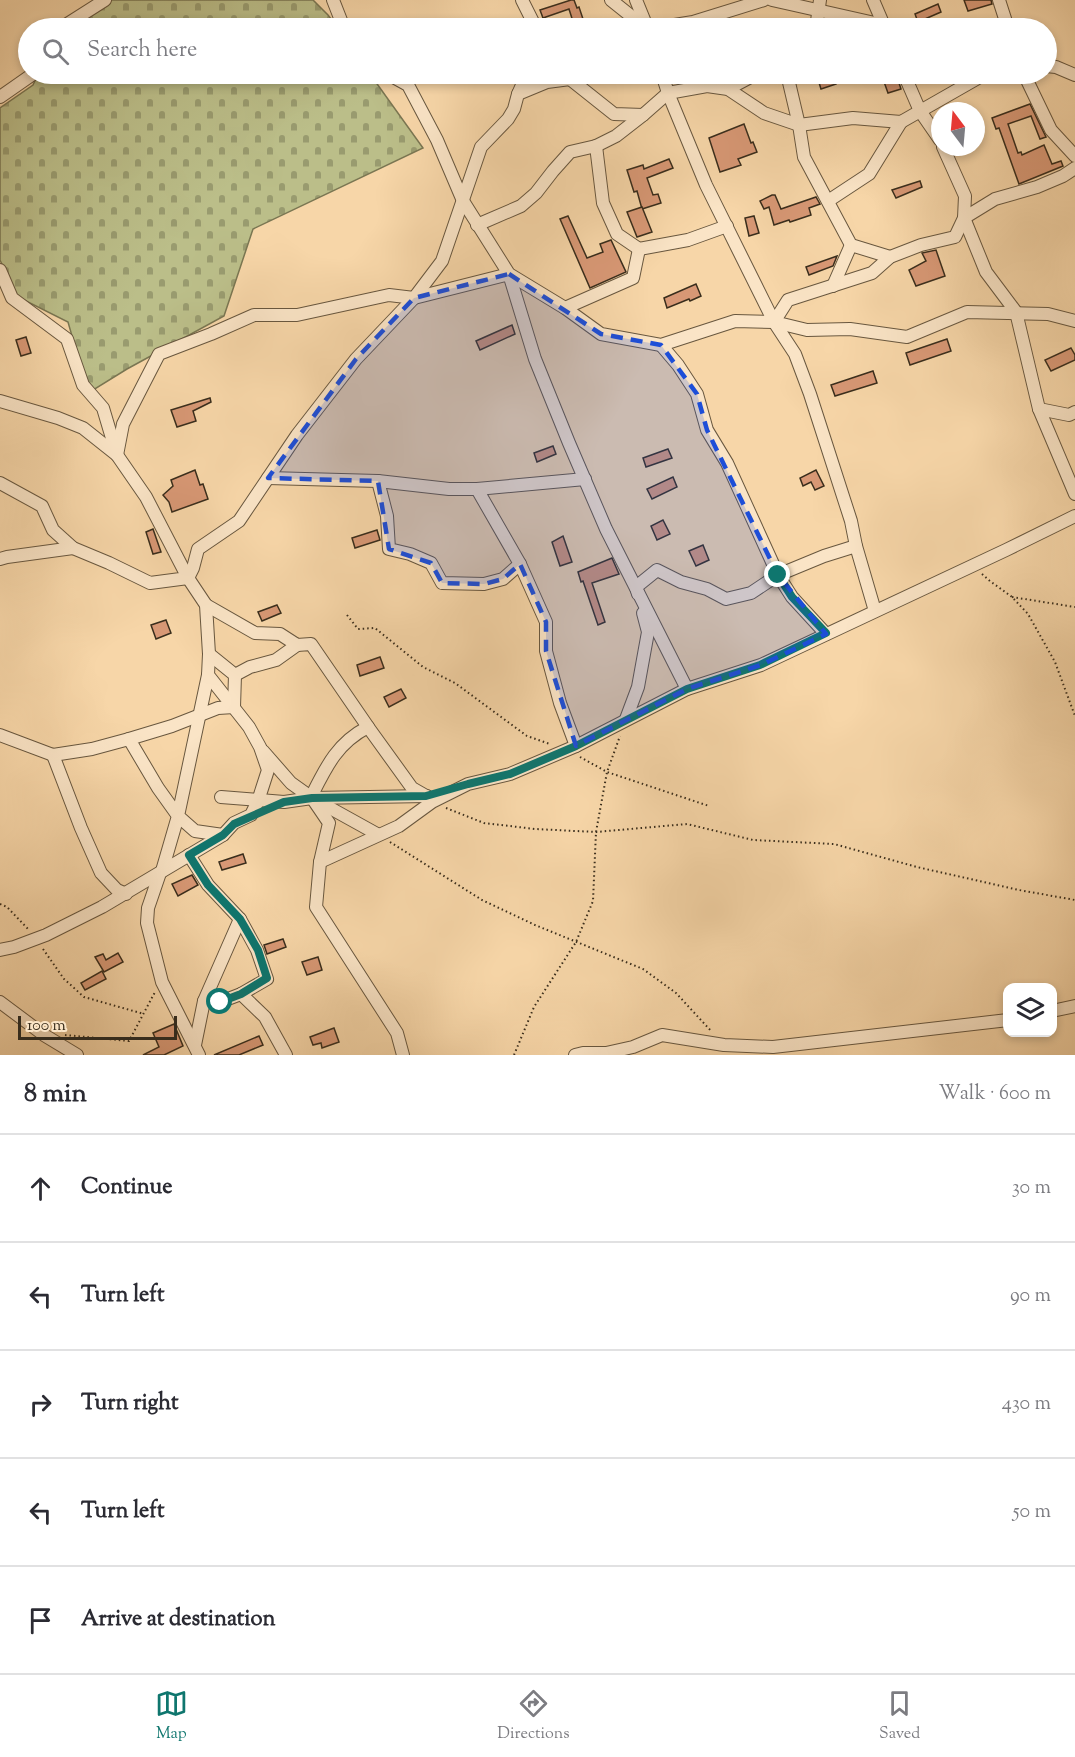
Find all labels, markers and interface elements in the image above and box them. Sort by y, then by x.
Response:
search box [18,18,1057,84]
icon: search [39,35,72,68]
text: Search here [87,35,197,67]
north arrow [931,102,985,156]
route end [764,561,790,587]
map controls [1003,983,1057,1037]
button: layers [1003,983,1057,1037]
route start [206,988,232,1014]
scale bar [18,1013,177,1040]
text: 100 m [27,1015,66,1038]
text: 8 min [24,1076,87,1113]
text: Walk · 600 m [939,1080,1051,1109]
icon: ahead [24,1172,57,1205]
text: Continue [81,1172,172,1204]
text: 30 m [1012,1174,1051,1203]
icon: left [24,1280,57,1313]
text: Turn left [81,1280,164,1312]
text: 90 m [1010,1282,1051,1311]
icon: right [24,1388,57,1421]
text: Turn right [81,1388,178,1420]
text: 430 m [1002,1390,1051,1419]
icon: left [24,1496,57,1529]
text: Turn left [81,1496,164,1528]
text: 50 m [1013,1498,1051,1527]
icon: arrive [24,1604,57,1637]
text: Arrive at destination [81,1604,276,1636]
tab: Map [155,1687,188,1746]
tab: Directions [497,1687,570,1746]
tab: Saved [879,1687,920,1746]

